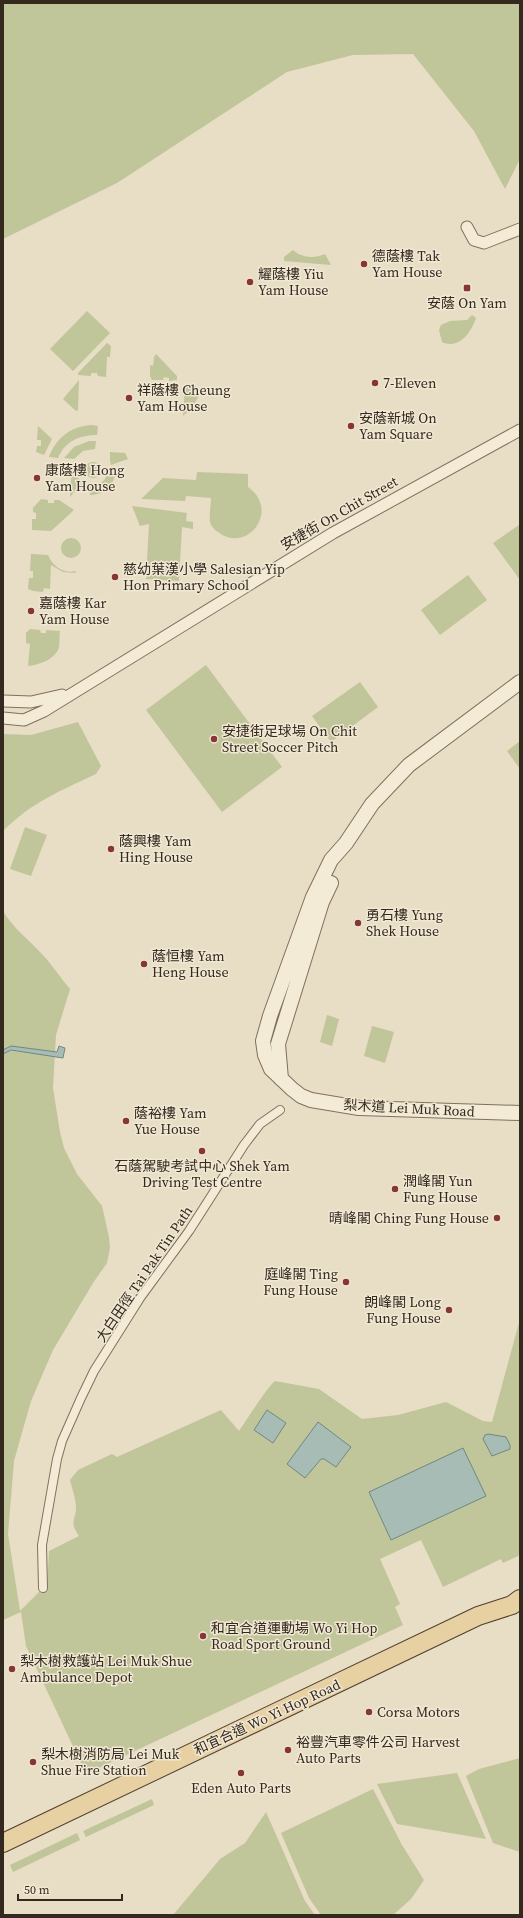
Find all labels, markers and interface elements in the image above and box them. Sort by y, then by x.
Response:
place label: 德蔭樓 Tak Yam House [372,246,442,282]
marker: 德蔭樓 Tak Yam House [359,259,369,269]
place label: 耀蔭樓 Yiu Yam House [258,264,328,300]
marker: 耀蔭樓 Yiu Yam House [245,277,255,287]
marker: 安蔭 On Yam [462,283,472,293]
place label: 安蔭 On Yam [427,293,507,313]
place label: 7-Eleven [383,373,437,393]
marker: 7-Eleven [370,378,380,388]
place label: 祥蔭樓 Cheung Yam House [137,380,231,416]
marker: 祥蔭樓 Cheung Yam House [124,393,134,403]
place label: 安蔭新城 On Yam Square [359,408,437,444]
marker: 安蔭新城 On Yam Square [346,421,356,431]
place label: 康蔭樓 Hong Yam House [45,460,124,496]
street label: 安捷街 On Chit Street [277,471,402,555]
marker: 康蔭樓 Hong Yam House [32,473,42,483]
place label: 慈幼葉漢小學 Salesian Yip Hon Primary School [123,559,285,595]
marker: 慈幼葉漢小學 Salesian Yip Hon Primary School [110,572,120,582]
place label: 嘉蔭樓 Kar Yam House [39,593,109,629]
marker: 嘉蔭樓 Kar Yam House [26,606,36,616]
place label: 安捷街足球場 On Chit Street Soccer Pitch [222,721,357,757]
marker: 安捷街足球場 On Chit Street Soccer Pitch [209,734,219,744]
place label: 蔭興樓 Yam Hing House [119,831,193,867]
marker: 蔭興樓 Yam Hing House [106,844,116,854]
place label: 勇石樓 Yung Shek House [366,905,443,941]
marker: 勇石樓 Yung Shek House [353,918,363,928]
place label: 蔭恒樓 Yam Heng House [152,946,229,982]
marker: 蔭恒樓 Yam Heng House [139,959,149,969]
street label: 梨木道 Lei Muk Road [343,1095,475,1121]
place label: 蔭裕樓 Yam Yue House [134,1103,207,1139]
marker: 蔭裕樓 Yam Yue House [121,1116,131,1126]
marker: 石蔭駕駛考試中心 Shek Yam Driving Test Centre [197,1146,207,1156]
place label: 石蔭駕駛考試中心 Shek Yam Driving Test Centre [114,1156,290,1192]
place label: 潤峰閣 Yun Fung House [403,1171,478,1207]
marker: 潤峰閣 Yun Fung House [390,1184,400,1194]
street label: 大白田徑 Tai Pak Tin Path [91,1202,197,1346]
place label: 晴峰閣 Ching Fung House [329,1208,489,1228]
marker: 晴峰閣 Ching Fung House [492,1213,502,1223]
place label: 庭峰閣 Ting Fung House [263,1264,338,1300]
marker: 庭峰閣 Ting Fung House [341,1277,351,1287]
place label: 朗峰閣 Long Fung House [364,1292,441,1328]
marker: 朗峰閣 Long Fung House [444,1305,454,1315]
place label: 和宜合道運動場 Wo Yi Hop Road Sport Ground [211,1618,377,1654]
marker: 和宜合道運動場 Wo Yi Hop Road Sport Ground [198,1631,208,1641]
place label: 梨木樹救護站 Lei Muk Shue Ambulance Depot [20,1651,192,1687]
marker: 梨木樹救護站 Lei Muk Shue Ambulance Depot [7,1664,17,1674]
street label: 和宜合道 Wo Yi Hop Road [191,1674,344,1760]
place label: Corsa Motors [377,1702,460,1722]
marker: Corsa Motors [364,1707,374,1717]
place label: 裕豐汽車零件公司 Harvest Auto Parts [296,1732,460,1768]
place label: 梨木樹消防局 Lei Muk Shue Fire Station [41,1744,180,1780]
marker: 裕豐汽車零件公司 Harvest Auto Parts [283,1745,293,1755]
marker: 梨木樹消防局 Lei Muk Shue Fire Station [28,1757,38,1767]
marker: Eden Auto Parts [236,1768,246,1778]
place label: Eden Auto Parts [191,1778,291,1798]
scale bar [18,1876,122,1902]
text: 50 m [24,1882,50,1898]

